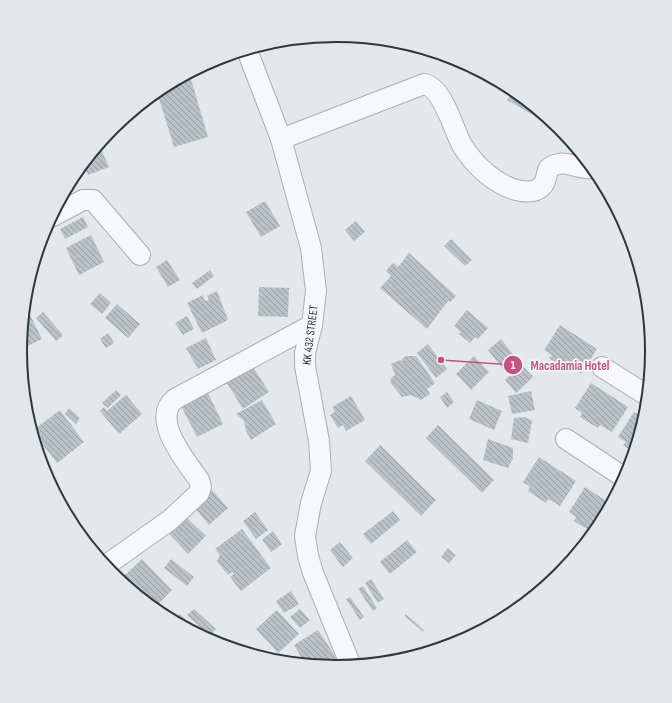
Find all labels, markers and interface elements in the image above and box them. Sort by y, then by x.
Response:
street label: KK 432 STREET [299,304,322,366]
callout: Macadamia Hotel [503,353,618,378]
text: 1 [511,358,516,373]
text: Macadamia Hotel [531,358,610,374]

